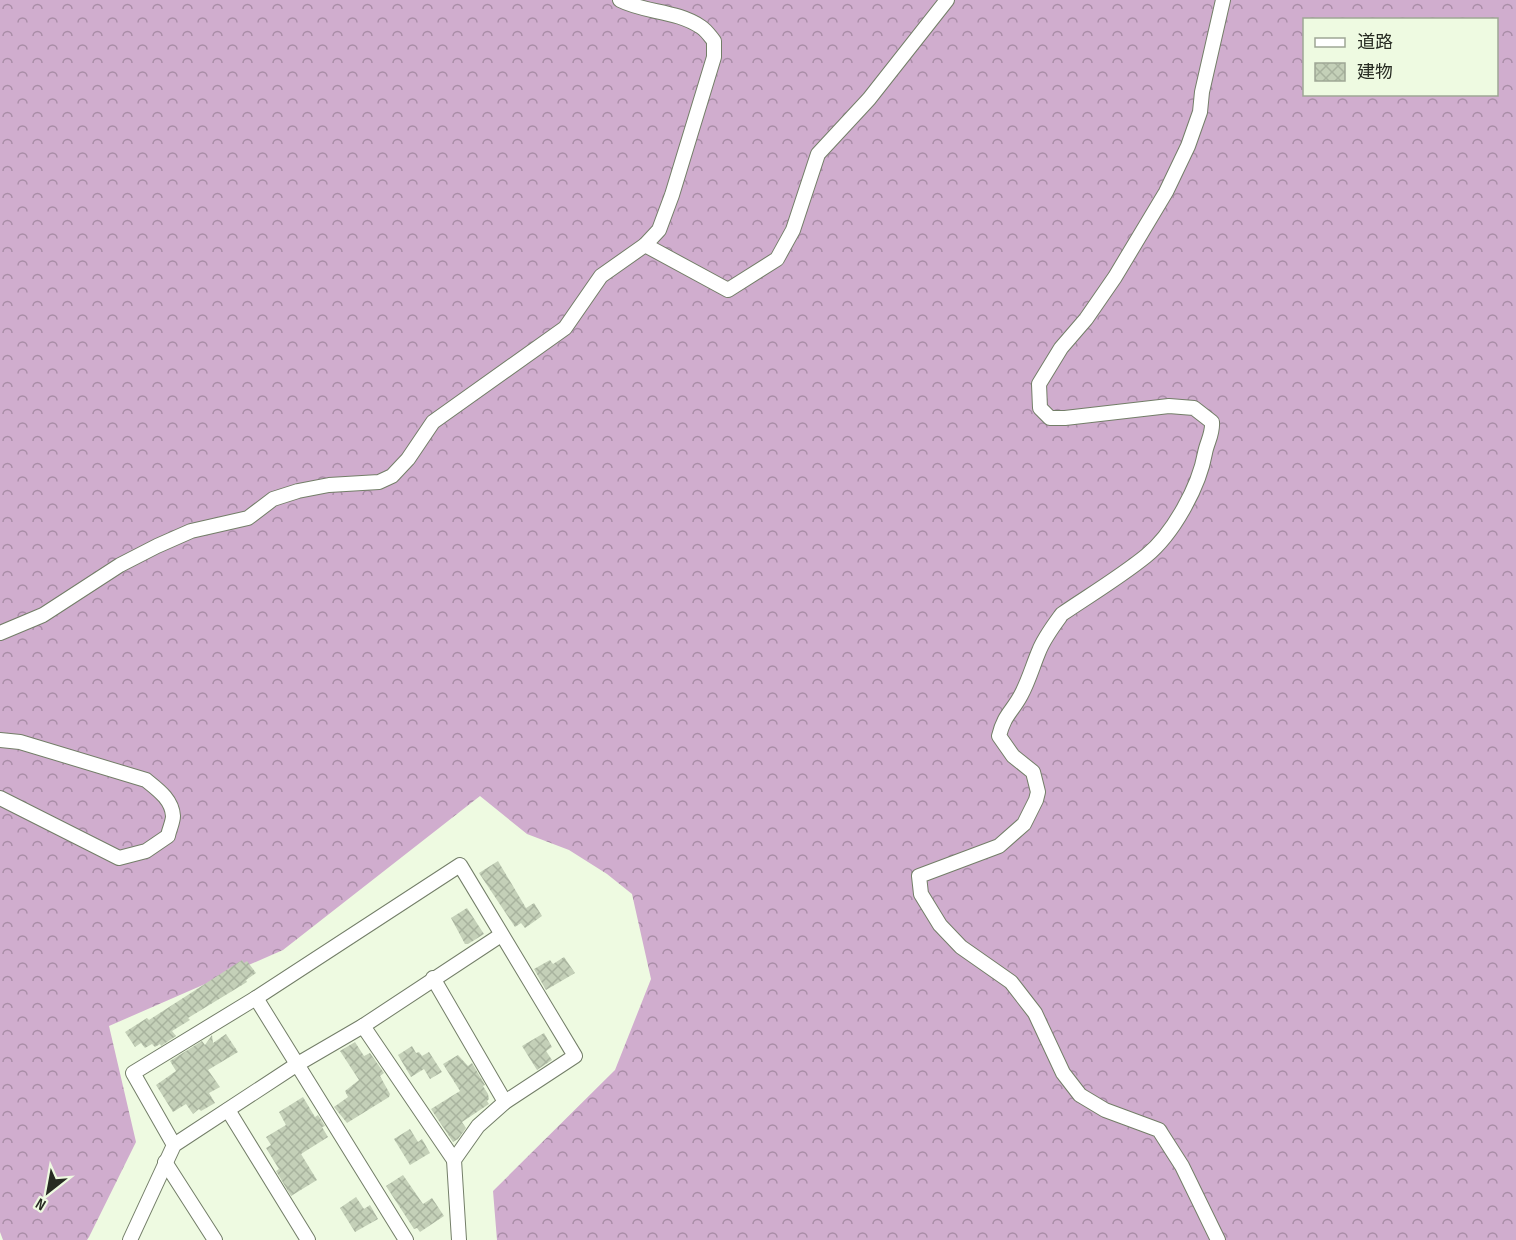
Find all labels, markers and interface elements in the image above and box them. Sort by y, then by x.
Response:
legend [1303,18,1498,96]
text: 道路 [1357,32,1393,53]
text: 建物 [1357,62,1393,83]
north arrow [18,1162,78,1222]
text: N [32,1193,50,1214]

